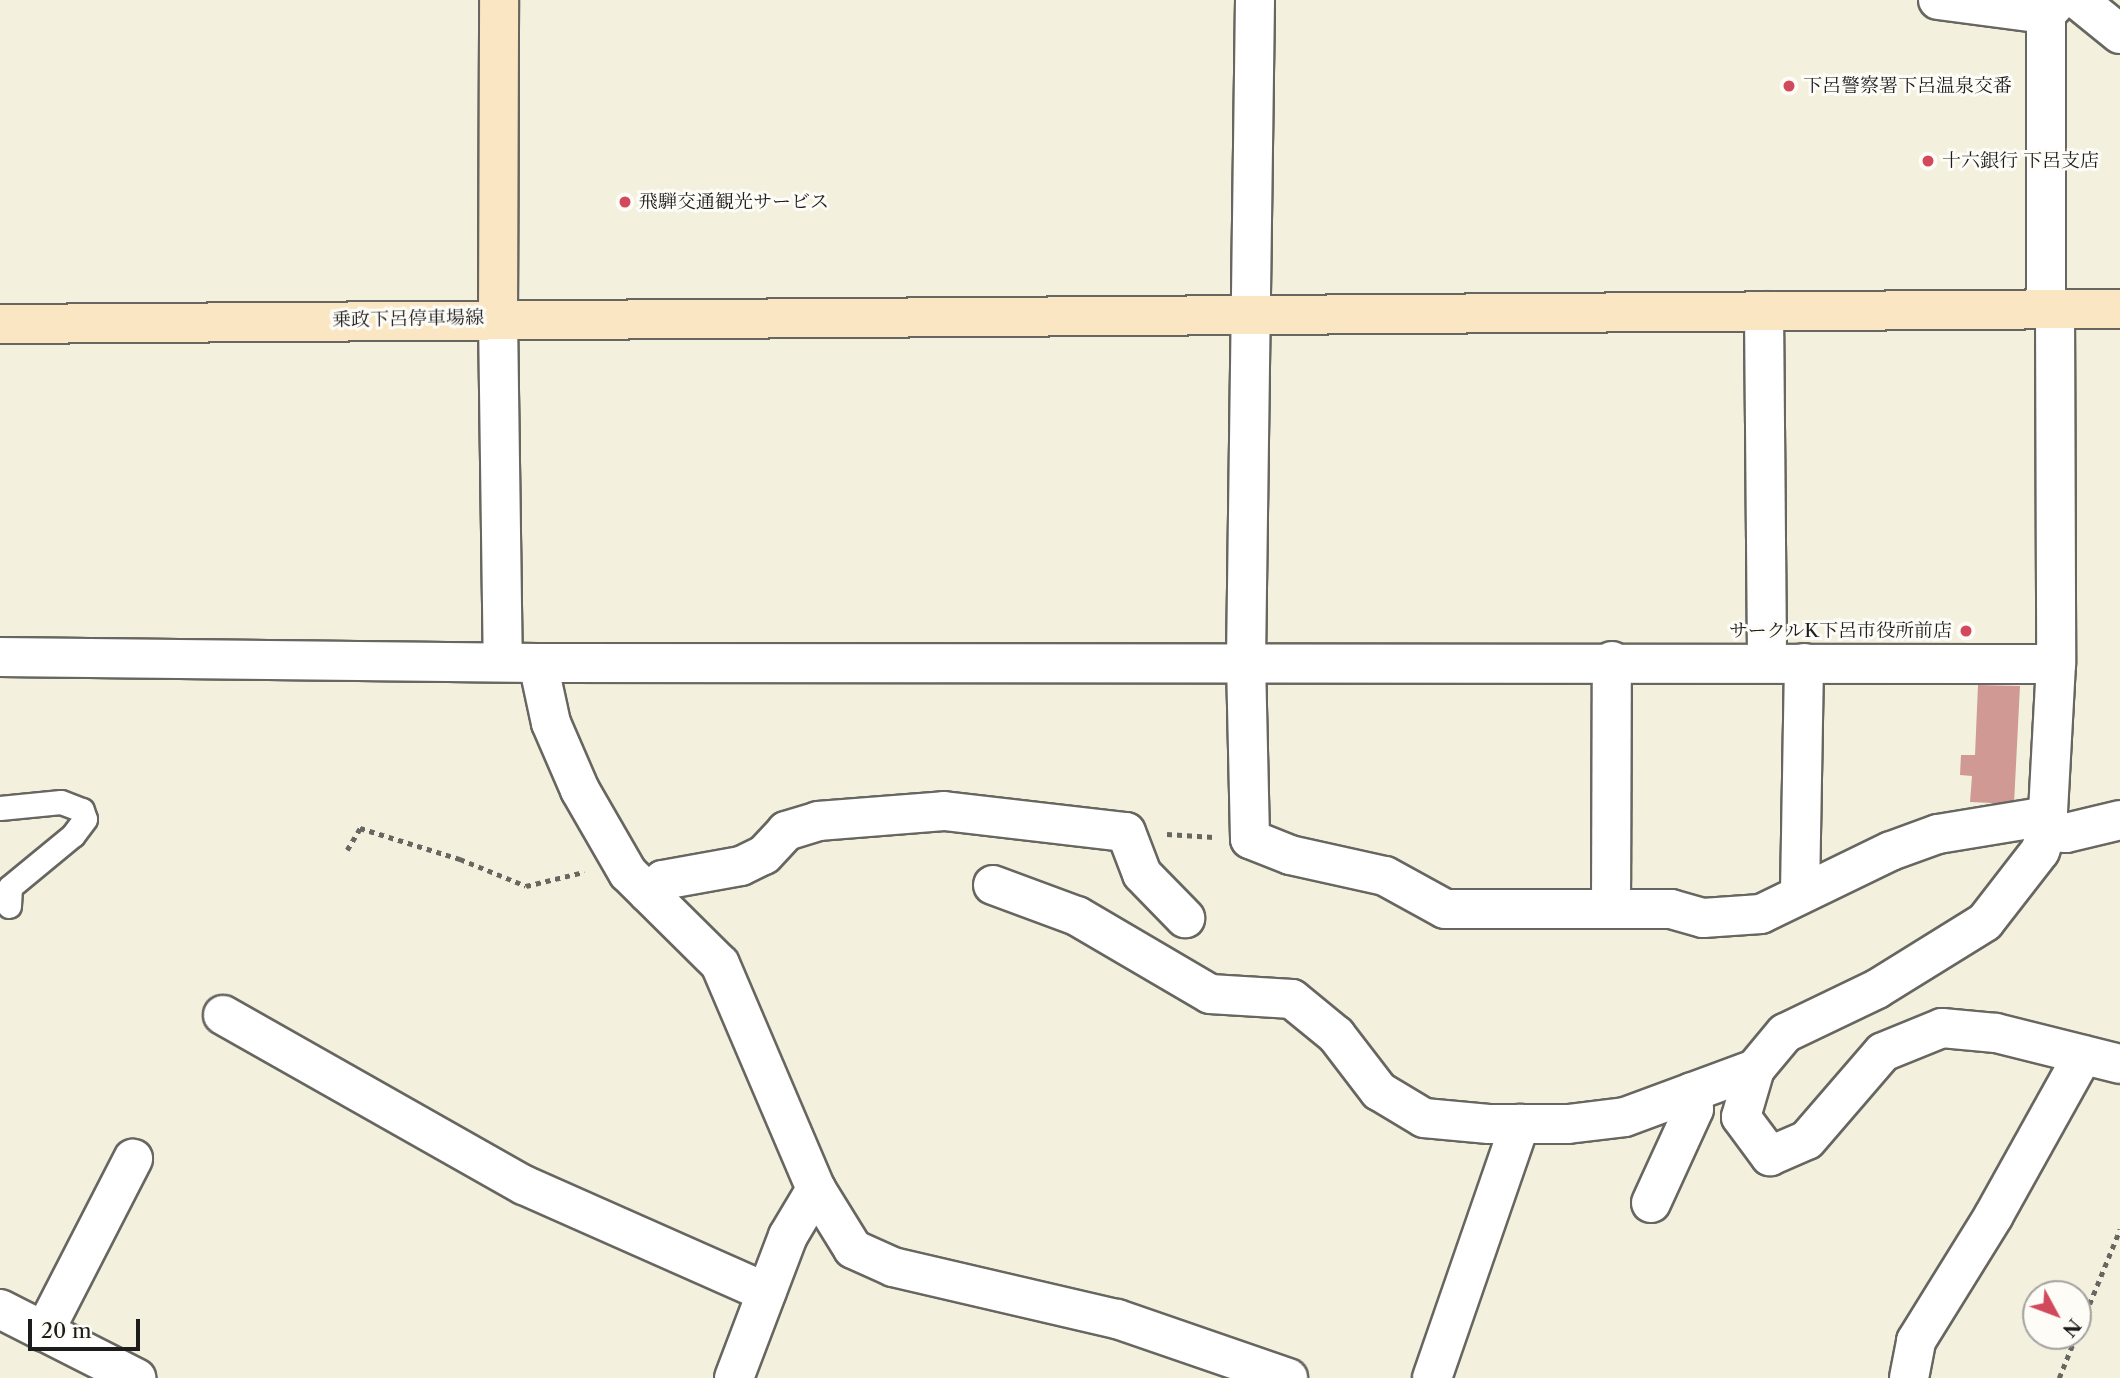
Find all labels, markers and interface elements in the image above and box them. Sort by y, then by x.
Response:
place label: 下呂警察署下呂温泉交番 [1803,75,2012,97]
marker: 下呂警察署下呂温泉交番 [1781,78,1797,94]
place label: 十六銀行 下呂支店 [1942,150,2099,172]
marker: 十六銀行 下呂支店 [1920,153,1936,169]
place label: 飛騨交通観光サービス [639,191,829,213]
marker: 飛騨交通観光サービス [617,194,633,210]
street label: 乗政下呂停車場線 [332,306,484,332]
place label: サークルK下呂市役所前店 [1728,620,1952,642]
marker: サークルK下呂市役所前店 [1958,623,1974,639]
north arrow [2022,1280,2092,1350]
scale bar [32,1304,144,1348]
text: N [2058,1314,2086,1342]
text: 20 m [41,1318,92,1343]

